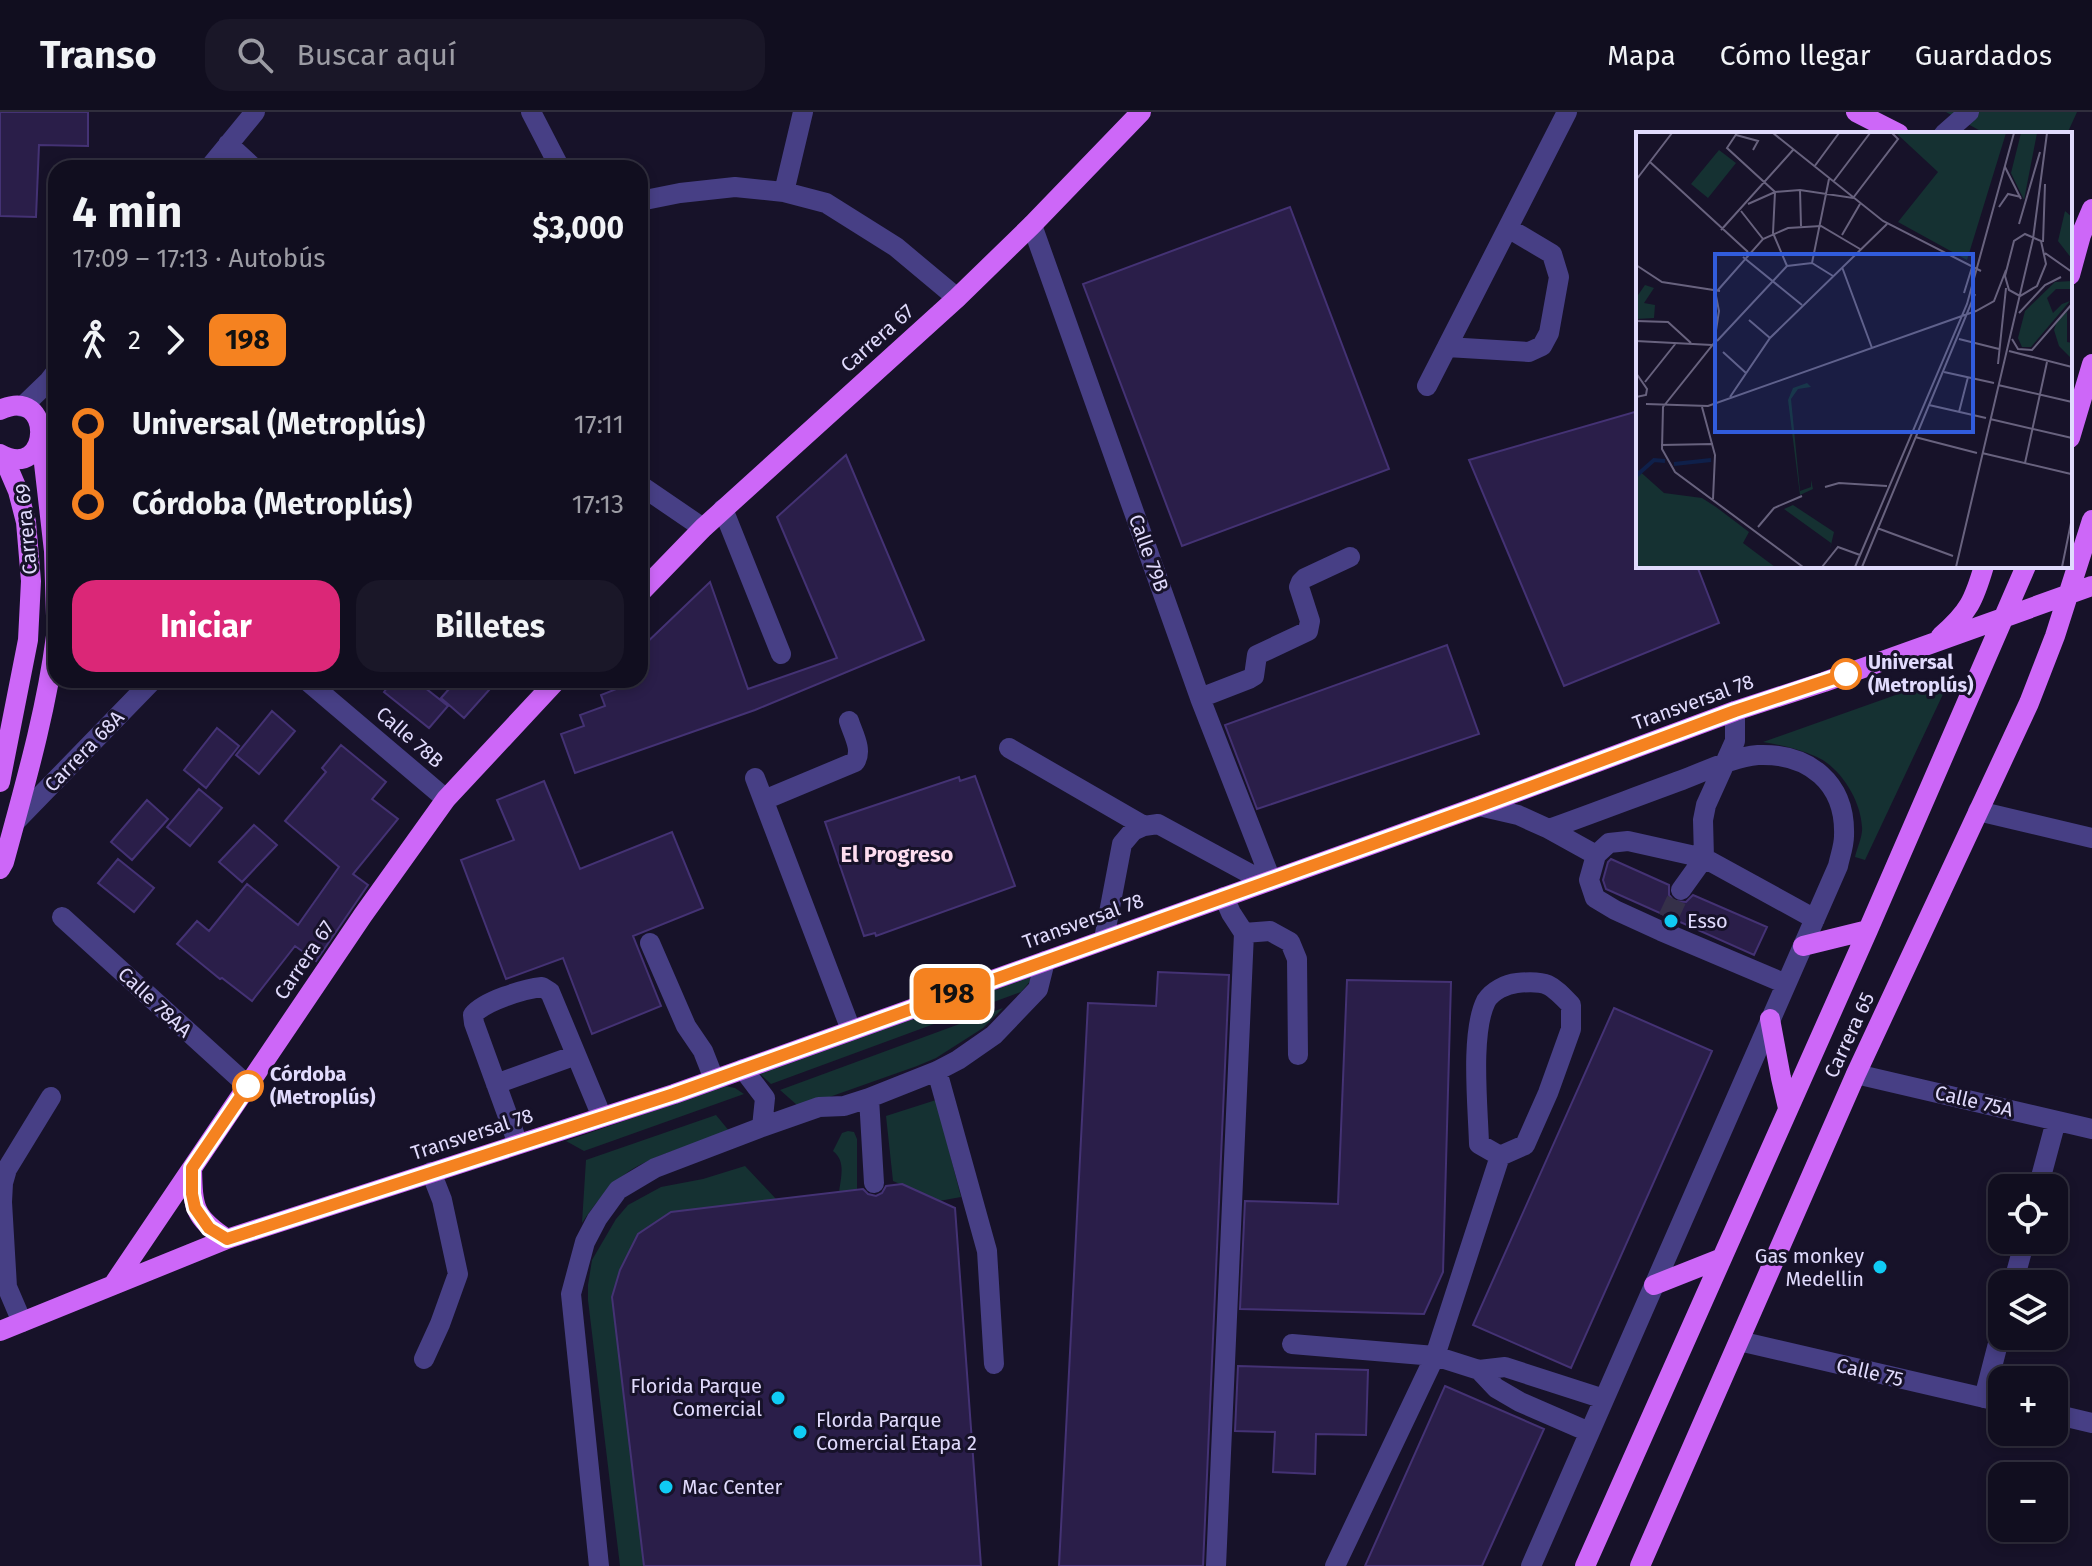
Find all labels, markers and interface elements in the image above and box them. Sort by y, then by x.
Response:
search box [205,19,765,91]
text: Transo [40,32,157,78]
icon: search [233,33,277,77]
text: Buscar aquí [297,37,456,73]
text: Mapa [1607,39,1676,72]
text: Cómo llegar [1720,39,1871,72]
text: Guardados [1915,39,2052,72]
inset map [1636,132,2072,568]
text: 4 min [72,186,182,239]
text: $3,000 [533,210,624,246]
text: 17:09 – 17:13 · Autobús [72,243,325,274]
street label: Carrera 67 [836,299,919,377]
icon: walk [72,318,116,362]
icon: forward [153,318,197,362]
text: 198 [225,323,270,356]
text: 2 [128,325,141,356]
text: Universal (Metroplús) [132,406,425,442]
text: 17:11 [574,409,624,440]
street label: Carrera 69 [10,482,42,576]
text: Córdoba (Metroplús) [132,486,412,522]
text: 17:13 [572,489,624,520]
street label: Calle 79B [1124,511,1174,595]
button: Iniciar [72,580,340,672]
button: Billetes [356,580,624,672]
place label: Universal (Metroplús) [1868,650,1974,697]
marker: Universal (Metroplús) [1831,659,1861,689]
street label: Transversal 78 [1629,669,1757,735]
street label: Calle 78B [371,701,449,773]
street label: Carrera 68A [39,705,129,797]
district label: El Progreso [841,841,954,868]
street label: Transversal 78 [1019,888,1147,954]
place label: Esso [1687,909,1728,933]
marker: Esso [1662,912,1680,930]
street label: Carrera 67 [269,916,339,1004]
street label: Calle 78AA [113,962,197,1042]
line badge: 198 [906,968,998,1020]
text: 198 [930,977,974,1010]
street label: Carrera 65 [1819,989,1879,1081]
place label: Córdoba (Metroplús) [270,1062,376,1109]
marker: Córdoba (Metroplús) [233,1071,263,1101]
street label: Calle 75A [1933,1080,2016,1122]
street label: Transversal 78 [408,1103,536,1165]
map controls [1988,1174,2068,1542]
button: locate [1988,1174,2068,1254]
place label: Gas monkey Medellin [1755,1244,1864,1291]
marker: Gas monkey Medellin [1871,1258,1889,1276]
button: layers [1988,1270,2068,1350]
street label: Calle 75 [1834,1353,1906,1391]
button: + [1988,1366,2068,1446]
place label: Florida Parque Comercial [630,1374,762,1421]
marker: Florida Parque Comercial [769,1389,787,1407]
place label: Florda Parque Comercial Etapa 2 [816,1408,977,1455]
marker: Florda Parque Comercial Etapa 2 [791,1423,809,1441]
button: − [1988,1462,2068,1542]
place label: Mac Center [682,1475,783,1499]
marker: Mac Center [657,1478,675,1496]

